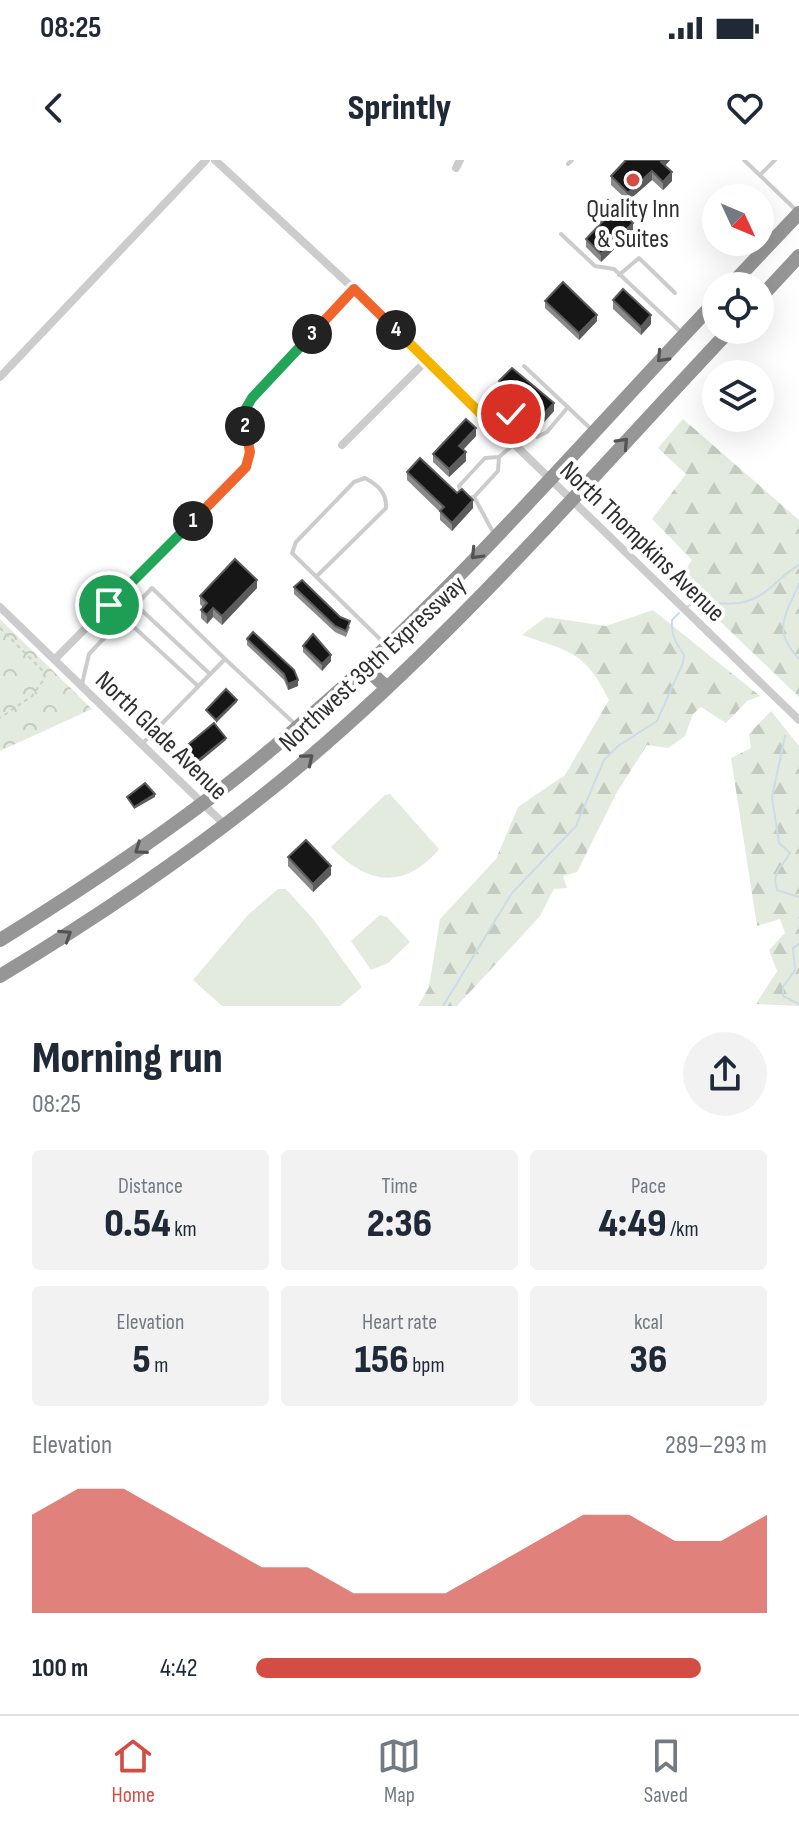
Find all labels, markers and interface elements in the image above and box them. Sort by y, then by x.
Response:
text: 08:25 [40,10,101,46]
icon: back [32,86,76,130]
icon: heart [723,86,767,130]
text: Sprintly [348,87,451,130]
marker: Quality Inn & Suites [624,171,642,189]
north arrow [702,184,774,256]
map controls [702,184,774,432]
place label: Quality Inn & Suites [586,194,680,255]
button: locate [702,272,774,344]
pin: 4 [376,310,416,350]
pin: 3 [292,314,332,354]
text: 4 [391,316,401,343]
text: 3 [307,320,317,347]
one-way arrow [657,348,672,362]
button: layers [702,360,774,432]
pin [477,380,545,448]
icon: check [489,392,533,436]
pin: 2 [225,406,265,446]
text: 2 [240,412,250,439]
one-way arrow [614,438,629,452]
street label: North Thompkins Avenue [553,455,731,629]
pin: 1 [173,501,213,541]
text: 1 [189,507,197,534]
one-way arrow [471,545,485,560]
street label: Northwest 39th Expressway [273,569,473,759]
pin [75,571,143,639]
icon: arrive [87,583,131,627]
street label: North Glade Avenue [88,665,234,807]
one-way arrow [299,754,313,769]
one-way arrow [135,839,149,854]
one-way arrow [58,930,72,945]
text: Morning run [32,1032,223,1085]
button: share [683,1032,767,1116]
text: 08:25 [32,1089,81,1120]
text: Distance [118,1173,183,1200]
text: Time [382,1173,418,1200]
text: Pace [631,1173,666,1200]
text: 0.54 [104,1200,171,1248]
text: 2:36 [367,1200,432,1248]
text: 4:49 [598,1200,666,1248]
text: km [171,1216,197,1243]
text: /km [666,1216,699,1243]
text: Elevation [117,1309,184,1336]
text: Heart rate [362,1309,437,1336]
text: kcal [634,1309,663,1336]
text: 5 [133,1336,151,1384]
text: 156 [354,1336,409,1384]
text: 36 [630,1336,667,1384]
text: m [151,1352,168,1379]
text: bpm [409,1352,445,1379]
text: Elevation [32,1430,112,1461]
text: 289–293 m [665,1430,767,1461]
text: 100 m [32,1653,88,1684]
text: 4:42 [160,1653,198,1684]
tab: Home [111,1734,155,1809]
tab: Map [377,1734,421,1809]
tab: Saved [644,1734,688,1809]

